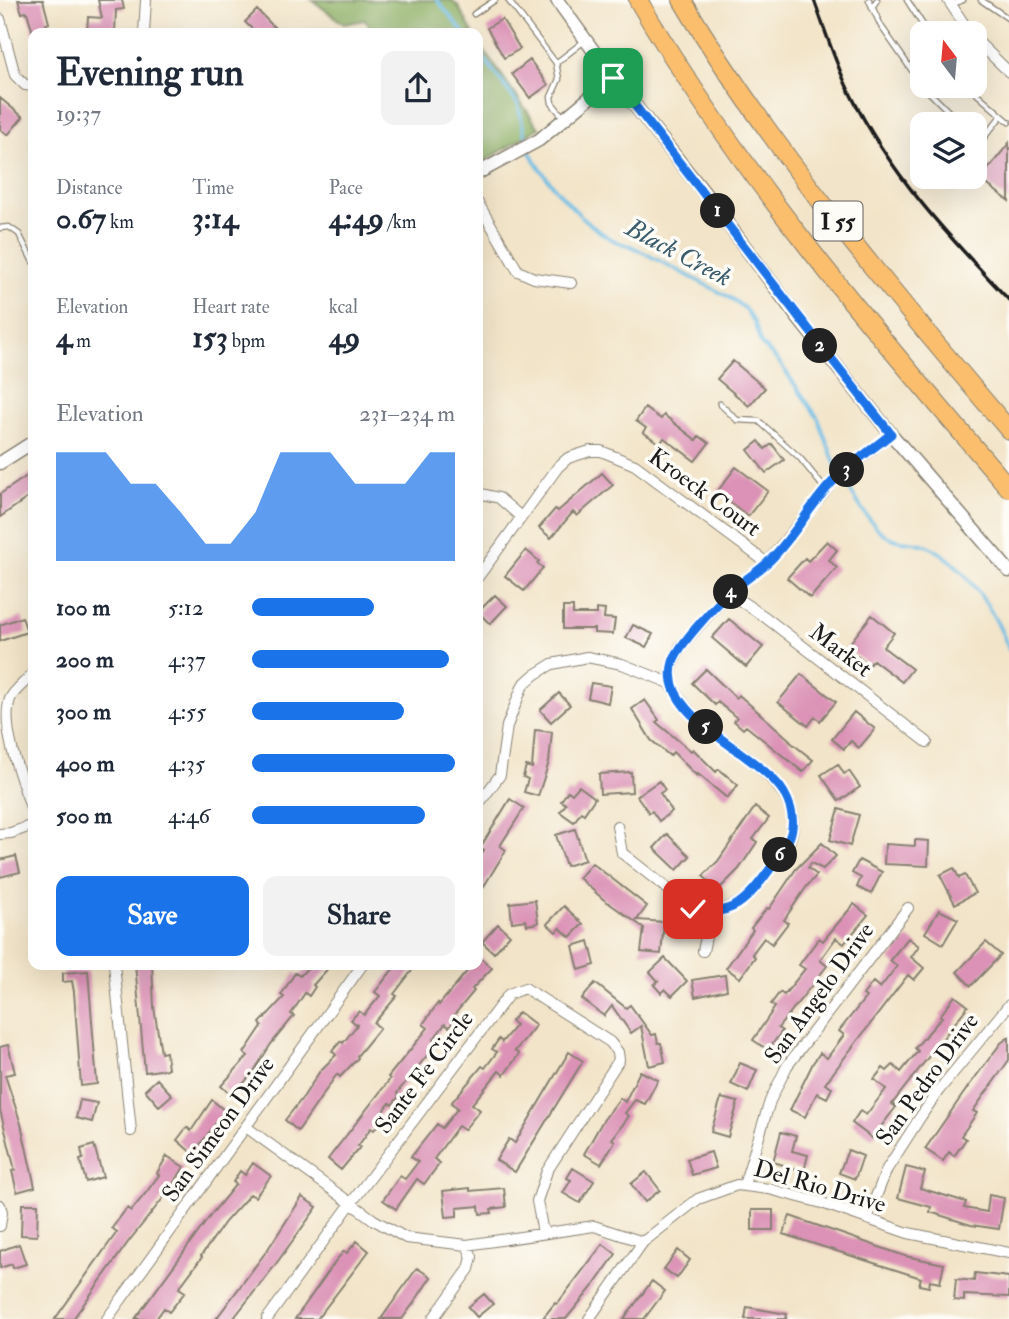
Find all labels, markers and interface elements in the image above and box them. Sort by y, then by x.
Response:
north arrow [910,21,987,98]
map controls [910,21,987,189]
pin [583,48,643,108]
text: Evening run [56,49,244,97]
button: share [381,51,455,125]
icon: arrive [594,59,632,97]
text: 19:37 [56,99,101,128]
button: layers [910,112,987,189]
text: Distance [56,176,122,200]
text: Time [192,176,234,200]
text: Pace [329,176,363,200]
pin: 1 [700,194,736,228]
text: 1 [714,198,721,222]
text: 0.67 [56,200,106,237]
text: 3:14 [192,200,238,237]
text: 4:49 [329,200,384,237]
road number: I 55 [814,202,862,241]
text: km [106,210,134,234]
text: /km [384,210,417,234]
water label: Black Creek [619,211,737,294]
text: Elevation [56,295,128,319]
text: Heart rate [192,295,270,319]
text: kcal [329,295,358,319]
text: 4 [56,319,72,356]
text: 153 [192,319,228,356]
text: 49 [329,319,360,356]
pin: 2 [802,328,838,364]
text: m [72,329,91,353]
text: bpm [228,329,265,353]
text: 2 [815,333,824,357]
text: Elevation [56,399,144,428]
text: 231–234 m [359,399,455,428]
street label: Kroeck Court [642,441,767,544]
pin: 3 [830,452,864,488]
text: 3 [843,457,850,481]
pin: 4 [714,574,748,610]
text: 4 [725,579,736,603]
text: 100 m [56,593,110,622]
text: 5:12 [168,593,204,622]
street label: Market [803,617,878,684]
text: 200 m [56,645,114,674]
text: 4:37 [168,645,205,674]
text: 300 m [56,697,111,726]
text: 4:55 [168,697,206,726]
pin: 5 [688,710,724,744]
text: 5 [701,714,710,738]
text: 400 m [56,749,115,778]
text: 4:35 [168,749,205,778]
text: 500 m [56,801,112,830]
text: 4:46 [168,801,210,830]
pin: 6 [762,838,798,872]
text: 6 [775,842,784,866]
button: Save [56,876,249,956]
button: Share [263,876,455,956]
pin [663,879,723,939]
icon: check [674,890,712,928]
street label: San Angelo Drive [758,916,881,1070]
street label: Sante Fe Circle [368,1005,481,1140]
street label: San Pedro Drive [869,1007,986,1152]
street label: San Simeon Drive [155,1050,282,1208]
street label: Del Rio Drive [750,1153,889,1220]

